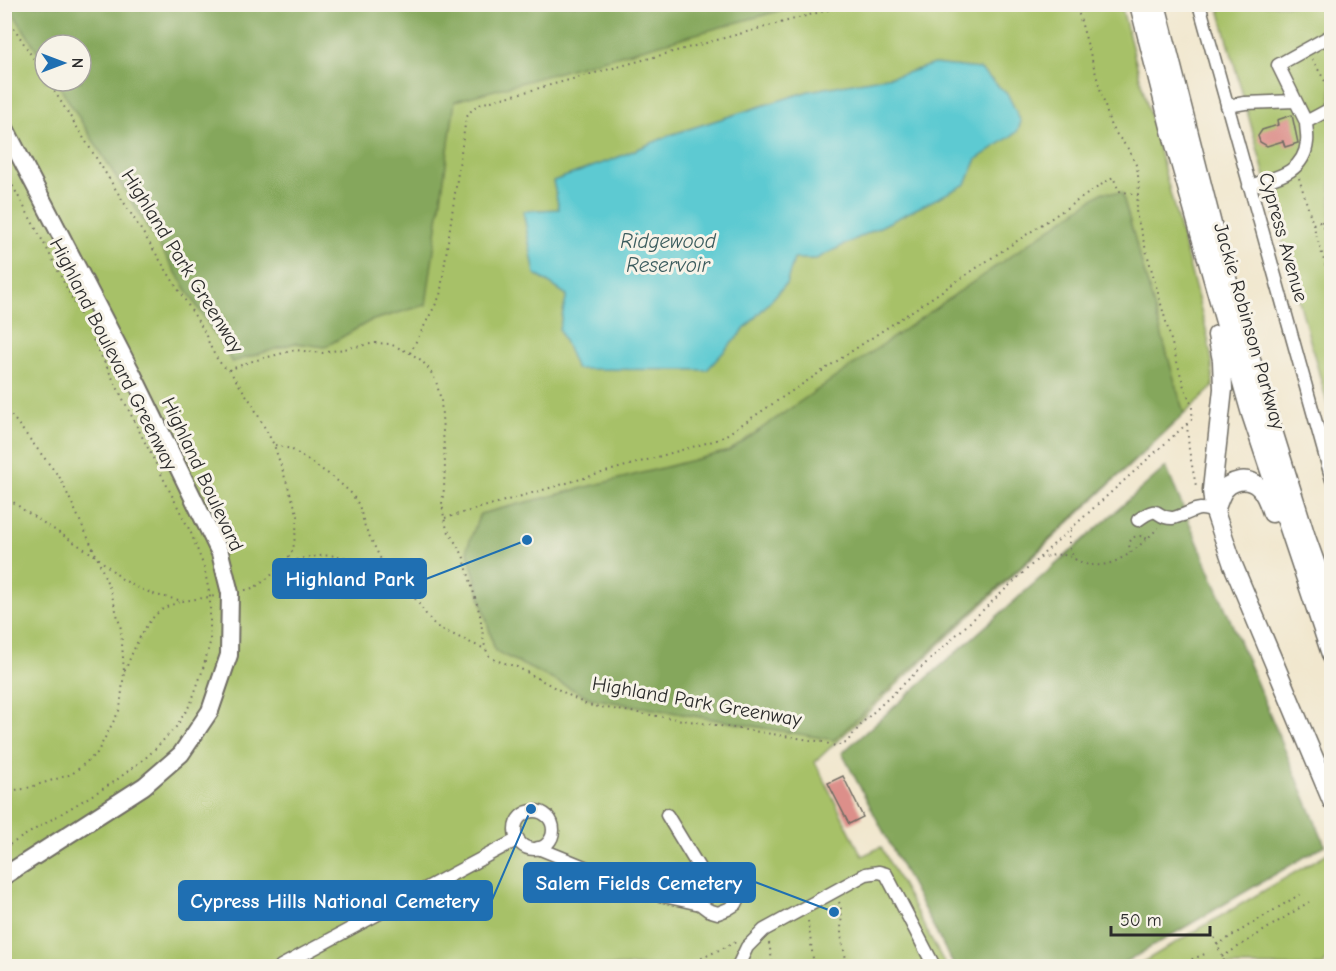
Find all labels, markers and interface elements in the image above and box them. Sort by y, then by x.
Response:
north arrow [33,33,93,93]
text: N [68,58,86,68]
street label: Highland Park Greenway [117,165,249,357]
street label: Cypress Avenue [1254,170,1313,305]
street label: Jackie Robinson Parkway [1209,220,1290,432]
water label: Ridgewood Reservoir [620,229,717,277]
street label: Highland Boulevard Greenway [45,234,182,474]
street label: Highland Boulevard [157,394,248,555]
callout: Highland Park [273,559,426,598]
text: Highland Park [285,567,415,591]
street label: Highland Park Greenway [590,672,803,731]
callout: Salem Fields Cemetery [524,863,755,902]
text: Salem Fields Cemetery [536,871,743,895]
callout: Cypress Hills National Cemetery [179,881,492,920]
text: Cypress Hills National Cemetery [190,889,480,913]
scale bar [1111,899,1210,937]
text: 50 m [1120,910,1162,931]

